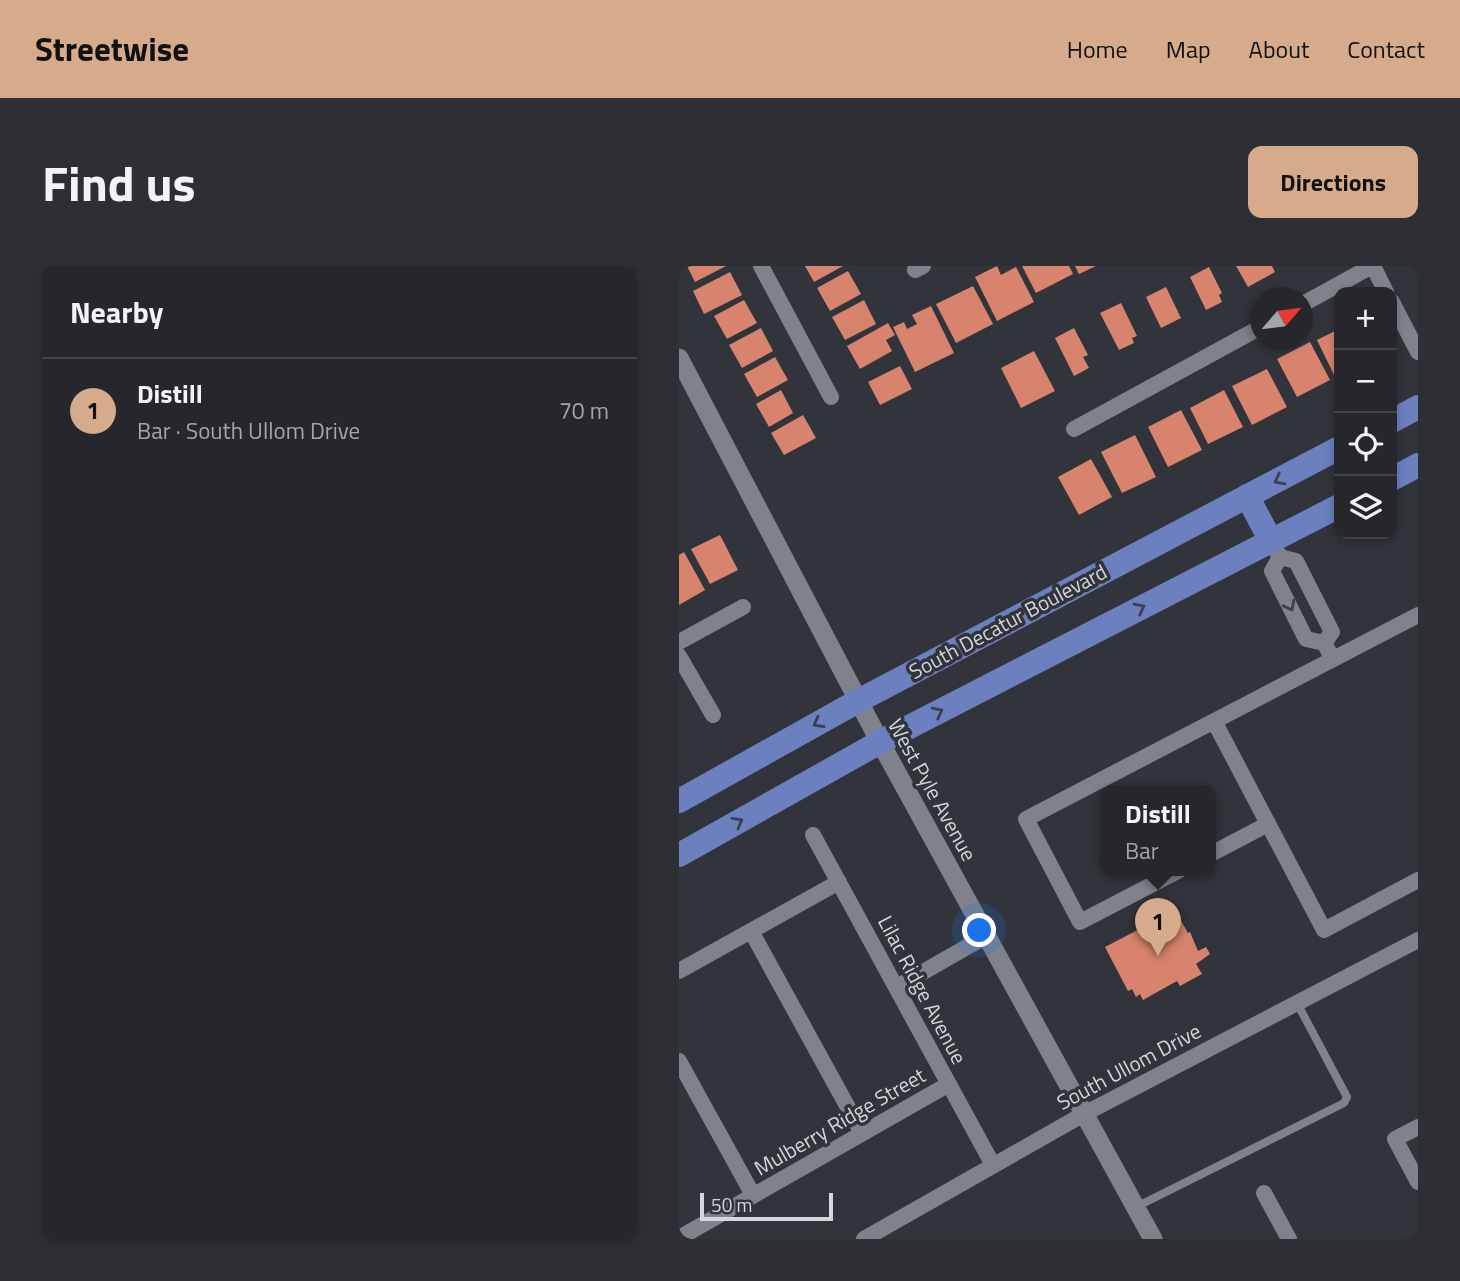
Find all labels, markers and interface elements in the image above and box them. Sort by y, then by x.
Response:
text: Streetwise [35,24,189,74]
text: Home [1067,31,1128,67]
text: Map [1166,31,1211,67]
text: About [1249,31,1309,67]
text: Contact [1347,31,1425,67]
text: Find us [42,145,196,220]
button: Directions [1248,146,1418,218]
north arrow [1250,287,1313,350]
map controls [1334,287,1397,539]
button: + [1334,287,1397,350]
text: Nearby [70,289,163,335]
button: − [1334,350,1397,413]
text: Distill [137,374,203,413]
text: 1 [87,393,99,428]
text: 70 m [559,393,609,428]
text: Bar · South Ullom Drive [137,413,360,448]
button: locate [1334,413,1397,476]
one-way arrow [1274,471,1286,485]
button: layers [1334,476,1397,539]
street label: South Decatur Boulevard [903,555,1112,687]
one-way arrow [1281,599,1295,611]
one-way arrow [1133,603,1145,616]
one-way arrow [931,707,943,720]
street label: West Pyle Avenue [880,712,985,867]
one-way arrow [812,715,825,728]
popup [1100,785,1216,876]
text: Distill [1125,794,1191,833]
one-way arrow [731,817,744,830]
text: Bar [1125,833,1159,868]
pin: 1 [1135,898,1181,956]
street label: Lilac Ridge Avenue [870,910,976,1070]
your location [962,913,996,947]
street label: South Ullom Drive [1051,1015,1206,1118]
street label: Mulberry Ridge Street [748,1059,932,1183]
scale bar [700,1190,833,1222]
text: 50 m [711,1190,752,1219]

